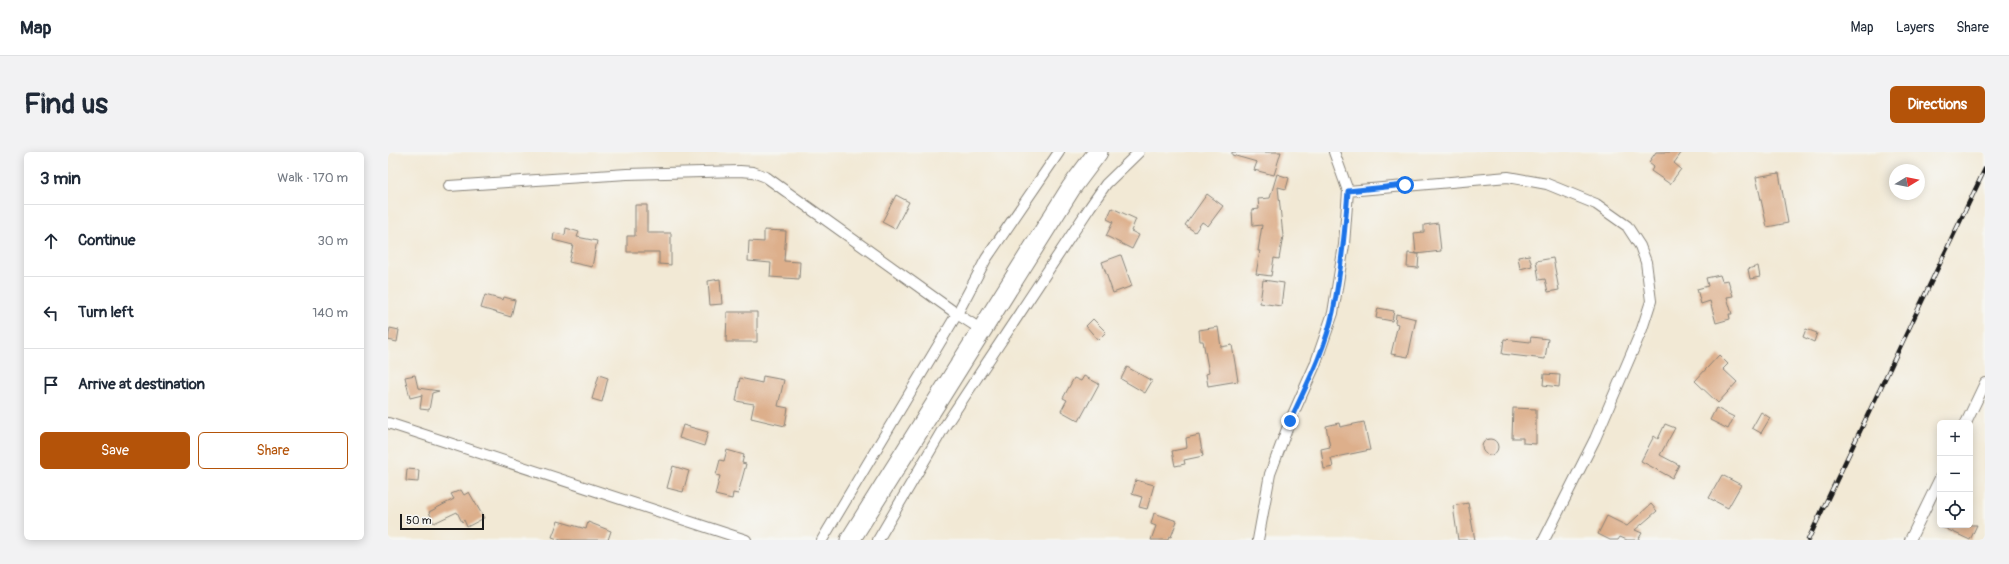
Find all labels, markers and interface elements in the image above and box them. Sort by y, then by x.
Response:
text: Map [20,16,51,40]
text: Map [1851,19,1874,36]
text: Layers [1896,19,1934,36]
text: Share [1956,19,1989,36]
button: Directions [1890,86,1985,123]
text: Find us [24,87,108,122]
north arrow [1889,164,1925,200]
text: 3 min [40,168,81,189]
text: Walk · 170 m [277,170,348,186]
route start [1396,176,1414,194]
icon: ahead [40,230,62,252]
text: Continue [78,231,136,250]
text: 30 m [318,233,348,249]
icon: left [40,302,62,324]
text: Turn left [78,303,134,322]
text: 140 m [312,305,348,321]
icon: arrive [40,374,62,396]
text: Arrive at destination [78,375,205,394]
route end [1281,412,1299,430]
map controls [1937,420,1973,528]
button: + [1937,420,1973,456]
button: Save [40,432,190,469]
button: Share [198,432,348,469]
button: − [1937,456,1973,492]
button: locate [1937,492,1973,528]
scale bar [400,512,484,531]
text: 50 m [406,514,432,527]

